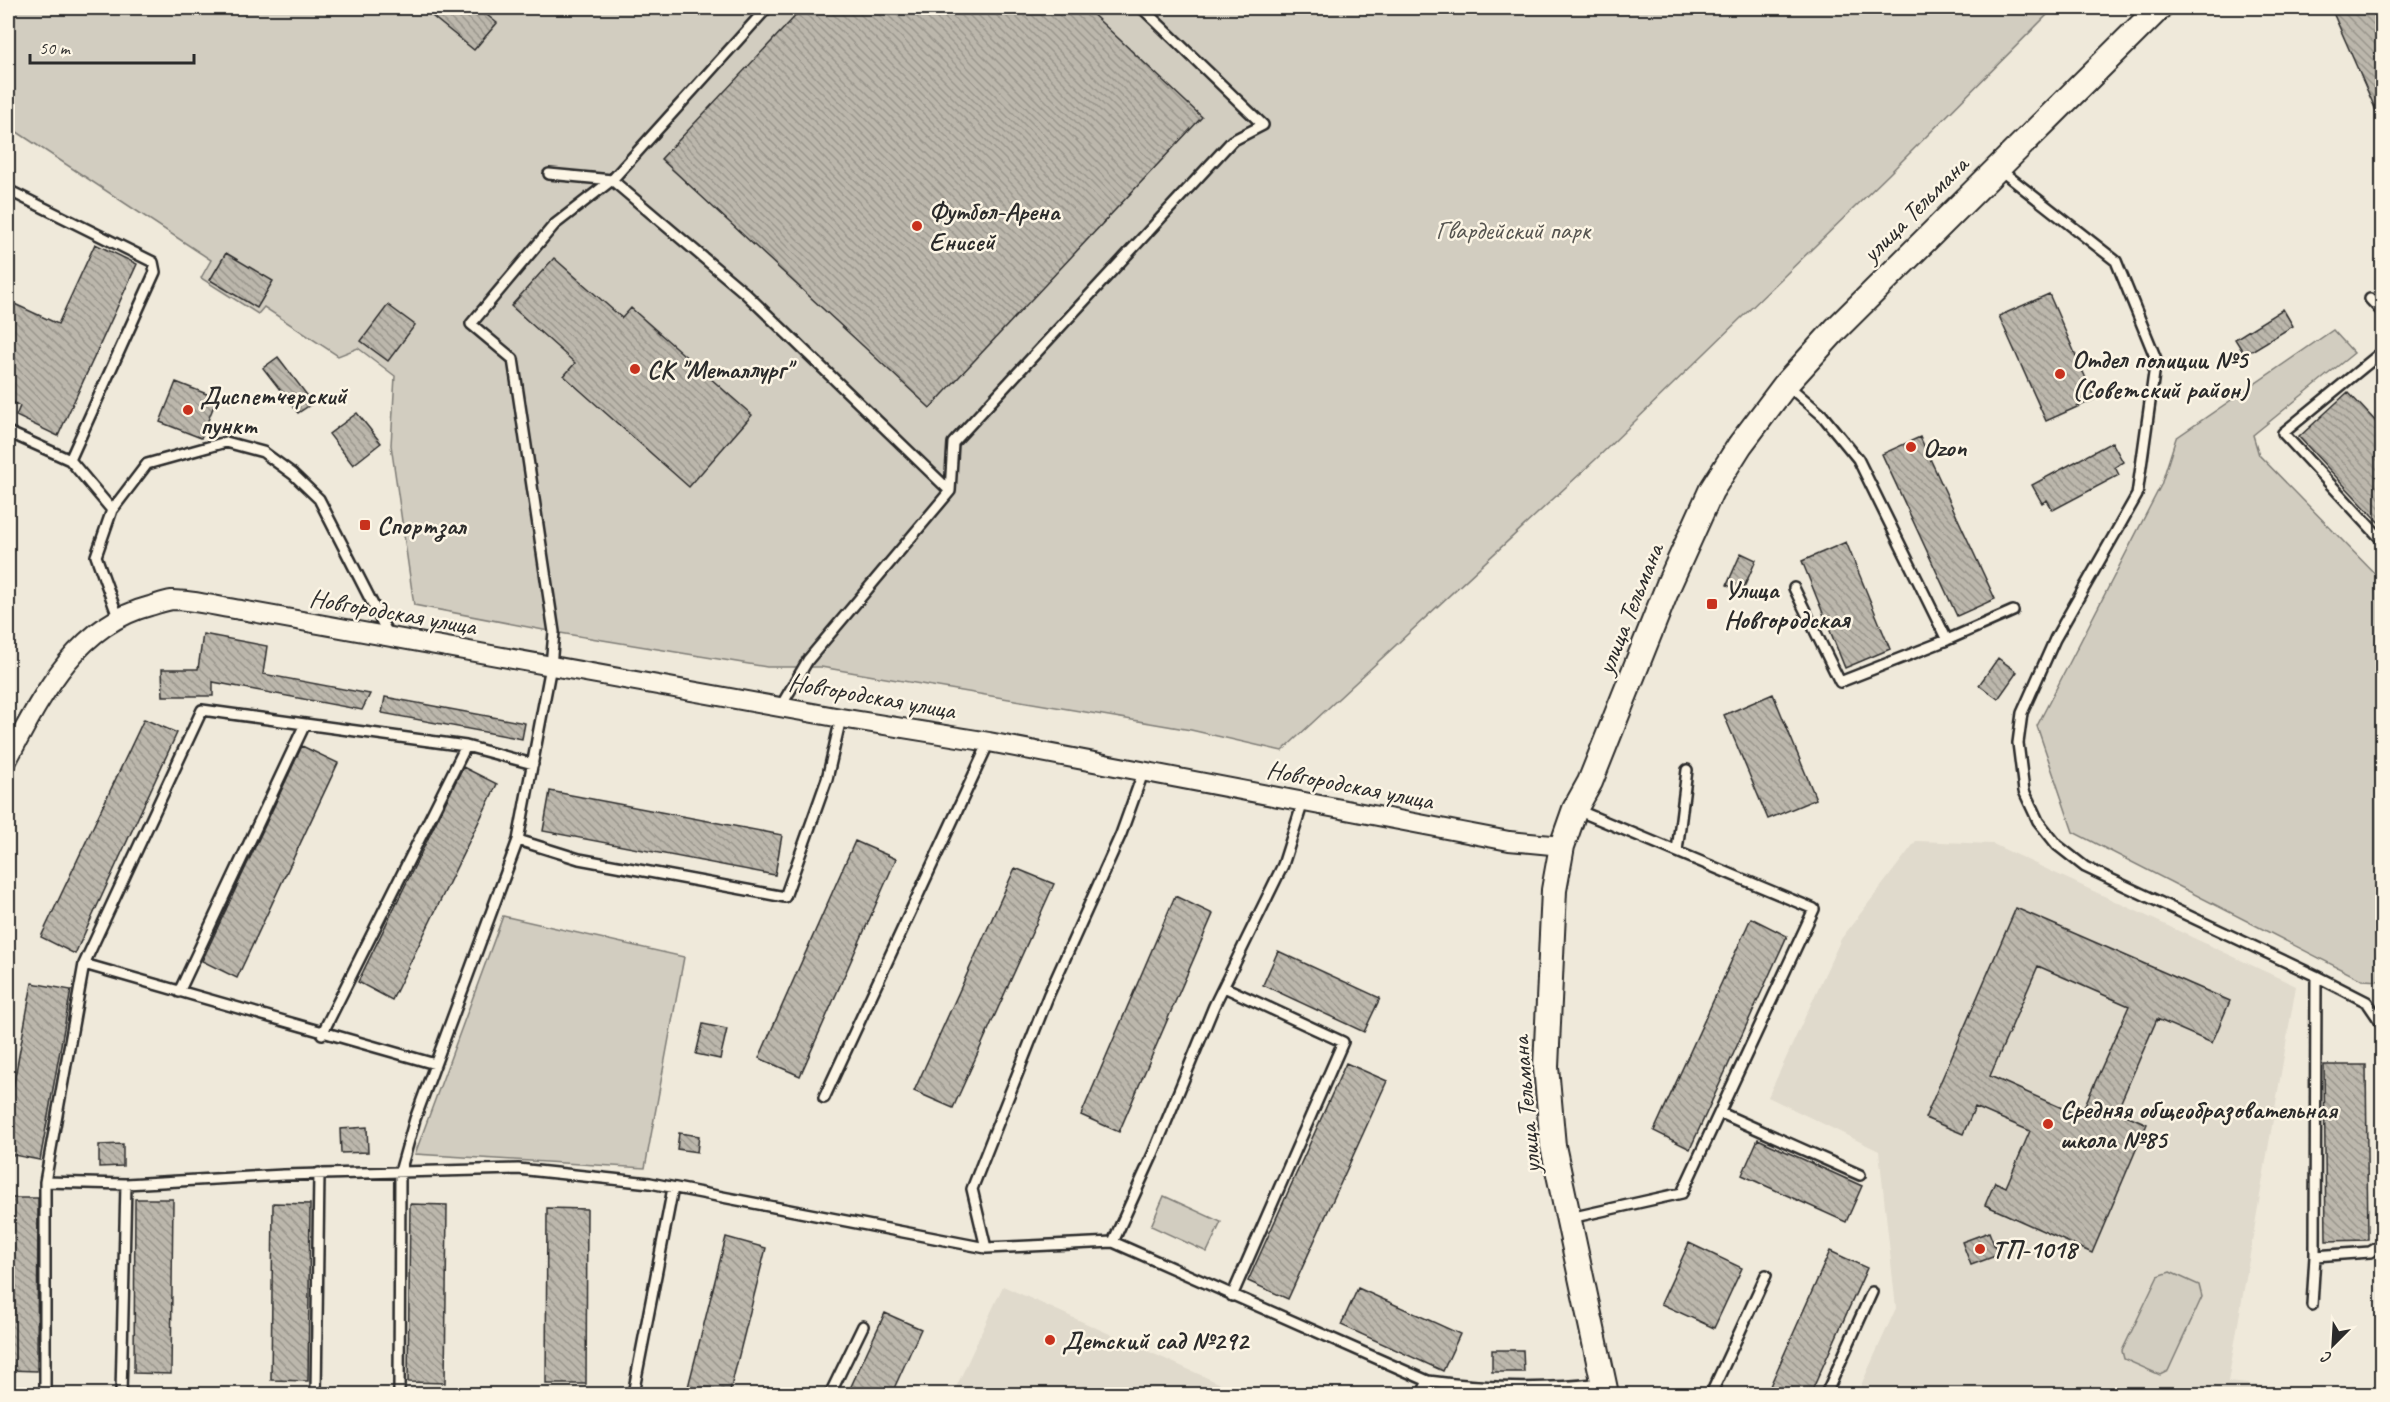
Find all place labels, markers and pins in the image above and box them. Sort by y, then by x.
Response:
place label: Футбол-Арена Енисей [929,195,1061,258]
marker: Футбол-Арена Енисей [910,219,924,233]
place label: Отдел полиции №5 (Советский район) [2072,343,2251,406]
place label: СК "Металлург" [647,353,797,386]
marker: СК "Металлург" [628,362,642,376]
marker: Отдел полиции №5 (Советский район) [2053,367,2067,381]
place label: Диспетчерский пункт [200,379,348,442]
marker: Диспетчерский пункт [181,403,195,417]
place label: Ozon [1923,431,1968,464]
marker: Ozon [1904,440,1918,454]
place label: Спортзал [377,509,468,542]
marker: Спортзал [358,518,372,532]
place label: Улица Новгородская [1724,573,1851,636]
marker: Улица Новгородская [1705,597,1719,611]
place label: Средняя общеобразовательная школа №85 [2060,1093,2339,1156]
marker: Средняя общеобразовательная школа №85 [2041,1117,2055,1131]
place label: ТП-1018 [1992,1233,2080,1266]
marker: ТП-1018 [1973,1242,1987,1256]
place label: Детский сад №292 [1062,1324,1250,1357]
marker: Детский сад №292 [1043,1333,1057,1347]

